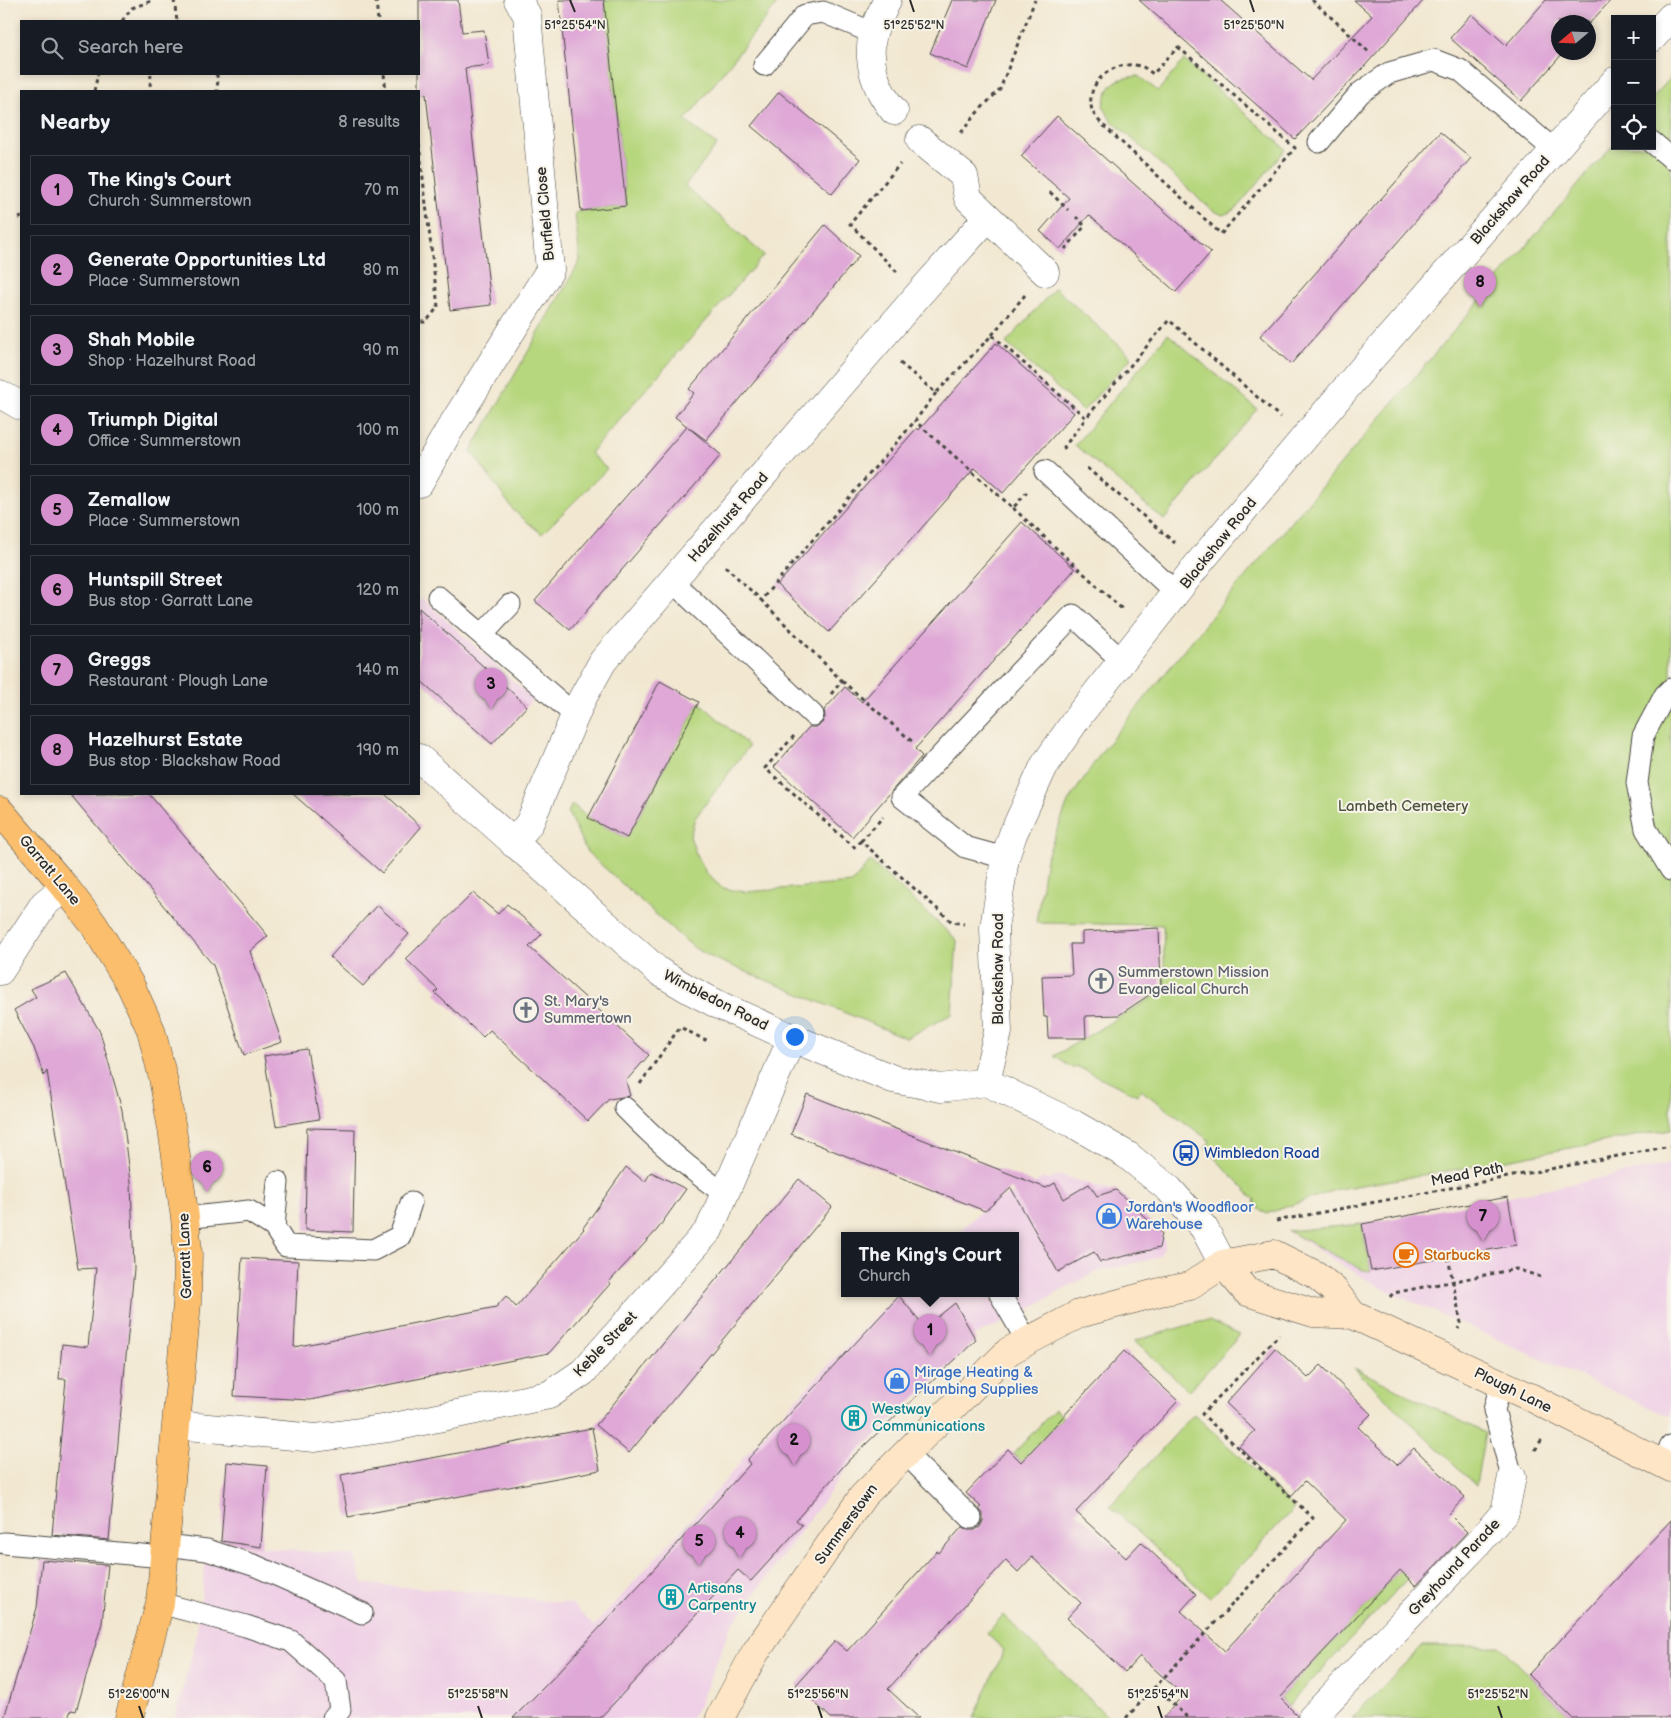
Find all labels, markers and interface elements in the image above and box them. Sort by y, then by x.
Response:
north arrow [1551,15,1596,60]
map controls [1611,15,1656,150]
button: + [1611,15,1656,60]
text: 51°25'54"N [544,18,606,33]
text: 51°25'52"N [883,18,945,33]
text: 51°25'50"N [1223,18,1285,33]
search box [20,20,420,75]
icon: search [38,34,66,62]
text: Search here [78,36,183,59]
button: − [1611,60,1656,105]
button: locate [1611,105,1656,150]
text: Nearby [40,110,110,135]
text: 8 results [338,113,400,132]
street label: Blackshaw Road [1466,152,1554,249]
street label: Burfield Close [532,166,559,262]
text: The King's Court [88,169,231,192]
text: 1 [54,181,60,200]
text: 70 m [364,181,399,200]
text: Church · Summerstown [88,192,251,211]
text: Generate Opportunities Ltd [88,249,326,272]
text: 2 [52,261,62,280]
text: 80 m [363,261,399,280]
pin: 8 [1464,266,1496,307]
text: Place · Summerstown [88,272,240,291]
text: Shah Mobile [88,329,195,352]
text: 3 [52,341,62,360]
text: 90 m [363,341,399,360]
text: Shop · Hazelhurst Road [88,352,256,371]
text: Triumph Digital [88,409,218,432]
text: 4 [52,421,62,440]
text: 100 m [356,421,399,440]
text: Office · Summerstown [88,432,241,451]
street label: Hazelhurst Road [684,468,773,566]
text: Zemallow [88,489,170,512]
street label: Blackshaw Road [1176,494,1261,593]
text: 5 [52,501,62,520]
text: 100 m [356,501,399,520]
text: Place · Summerstown [88,512,240,531]
text: Huntspill Street [88,569,222,592]
text: 6 [52,581,62,600]
text: 120 m [356,581,399,600]
text: Bus stop · Garratt Lane [88,592,253,611]
text: Greggs [88,649,151,672]
text: 7 [53,661,61,680]
text: 140 m [356,661,399,680]
pin: 3 [475,668,507,709]
text: Restaurant · Plough Lane [88,672,268,691]
text: Hazelhurst Estate [88,729,243,752]
text: 8 [52,741,62,760]
text: 190 m [357,741,399,760]
text: Bus stop · Blackshaw Road [88,752,281,771]
park label: Lambeth Cemetery [1338,797,1468,816]
street label: Garratt Lane [15,831,85,909]
street label: Blackshaw Road [989,913,1008,1025]
place label: Summerstown Mission Evangelical Church [1118,963,1269,999]
street label: Wimbledon Road [660,966,772,1035]
church icon: Summerstown Mission Evangelical Church [1088,968,1114,994]
place label: St. Mary's Summertown [544,992,632,1028]
church icon: St. Mary's Summertown [513,997,539,1023]
your location [782,1024,808,1050]
bus stop icon: Wimbledon Road [1173,1140,1199,1166]
place label: Wimbledon Road [1204,1144,1320,1163]
pin: 6 [191,1151,223,1192]
street label: Mead Path [1429,1158,1505,1191]
place label: Jordan's Woodfloor Warehouse [1126,1198,1254,1234]
pin: 7 [1467,1200,1499,1241]
shop icon: Jordan's Woodfloor Warehouse [1096,1203,1122,1229]
street label: Garratt Lane [175,1213,196,1299]
popup [841,1232,1019,1297]
cafe icon: Starbucks [1393,1242,1419,1268]
text: The King's Court [858,1244,1002,1267]
place label: Starbucks [1424,1246,1491,1265]
text: Church [858,1267,910,1286]
street label: Keble Street [569,1307,642,1381]
pin: 1 [914,1314,946,1355]
place label: Mirage Heating & Plumbing Supplies [914,1363,1039,1399]
street label: Plough Lane [1471,1363,1555,1418]
shop icon: Mirage Heating & Plumbing Supplies [884,1368,910,1394]
place label: Westway Communications [872,1400,986,1436]
building icon: Westway Communications [841,1405,867,1431]
pin: 2 [778,1424,810,1465]
street label: Summerstown [811,1480,882,1568]
street label: Greyhound Parade [1404,1515,1504,1620]
pin: 4 [724,1517,756,1558]
pin: 5 [683,1525,715,1566]
place label: Artisans Carpentry [688,1579,756,1615]
building icon: Artisans Carpentry [658,1584,684,1610]
text: 51°26'00"N [108,1687,170,1702]
text: 51°25'58"N [447,1687,509,1702]
text: 51°25'56"N [787,1687,849,1702]
text: 51°25'54"N [1127,1687,1189,1702]
text: 51°25'52"N [1467,1687,1529,1702]

